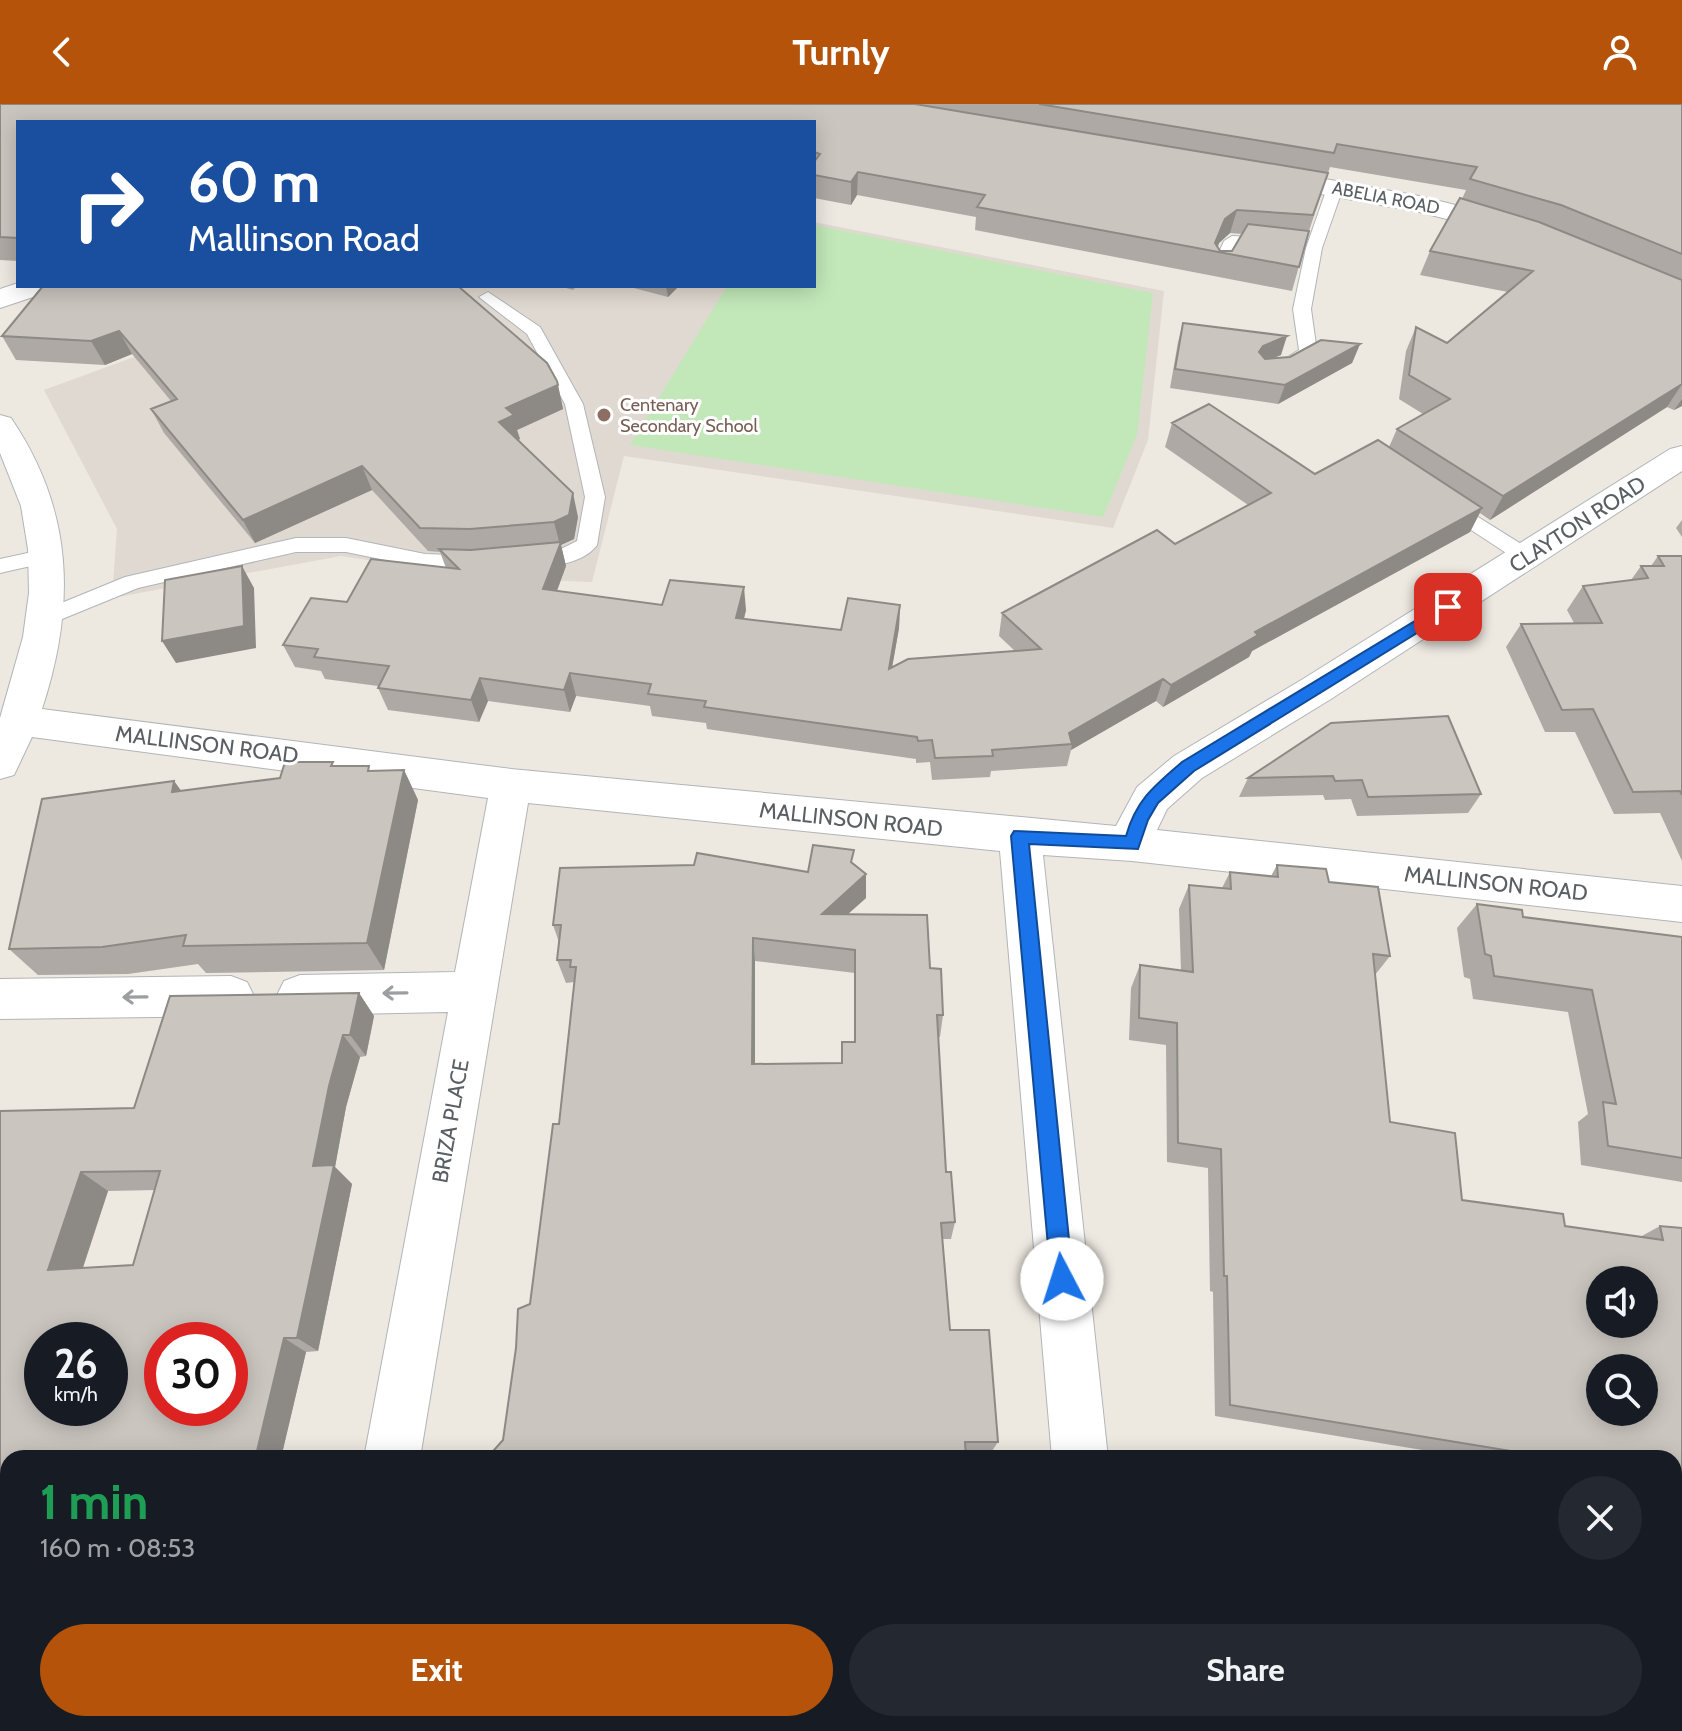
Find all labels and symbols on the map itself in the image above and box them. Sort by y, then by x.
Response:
street label: ABELIA ROAD [1330,177,1442,219]
place label: Centenary Secondary School [620,394,758,437]
marker: Centenary Secondary School [595,406,613,424]
street label: CLAYTON ROAD [1504,470,1651,579]
pin [1414,573,1482,641]
street label: MALLINSON ROAD [114,720,300,769]
street label: MALLINSON ROAD [758,796,944,843]
street label: MALLINSON ROAD [1403,860,1589,907]
one-way arrow [382,985,409,1001]
one-way arrow [122,989,149,1005]
street label: BRIZA PLACE [426,1057,475,1185]
position arrow [1020,1237,1104,1321]
speed limit sign: 30 [144,1322,248,1426]

